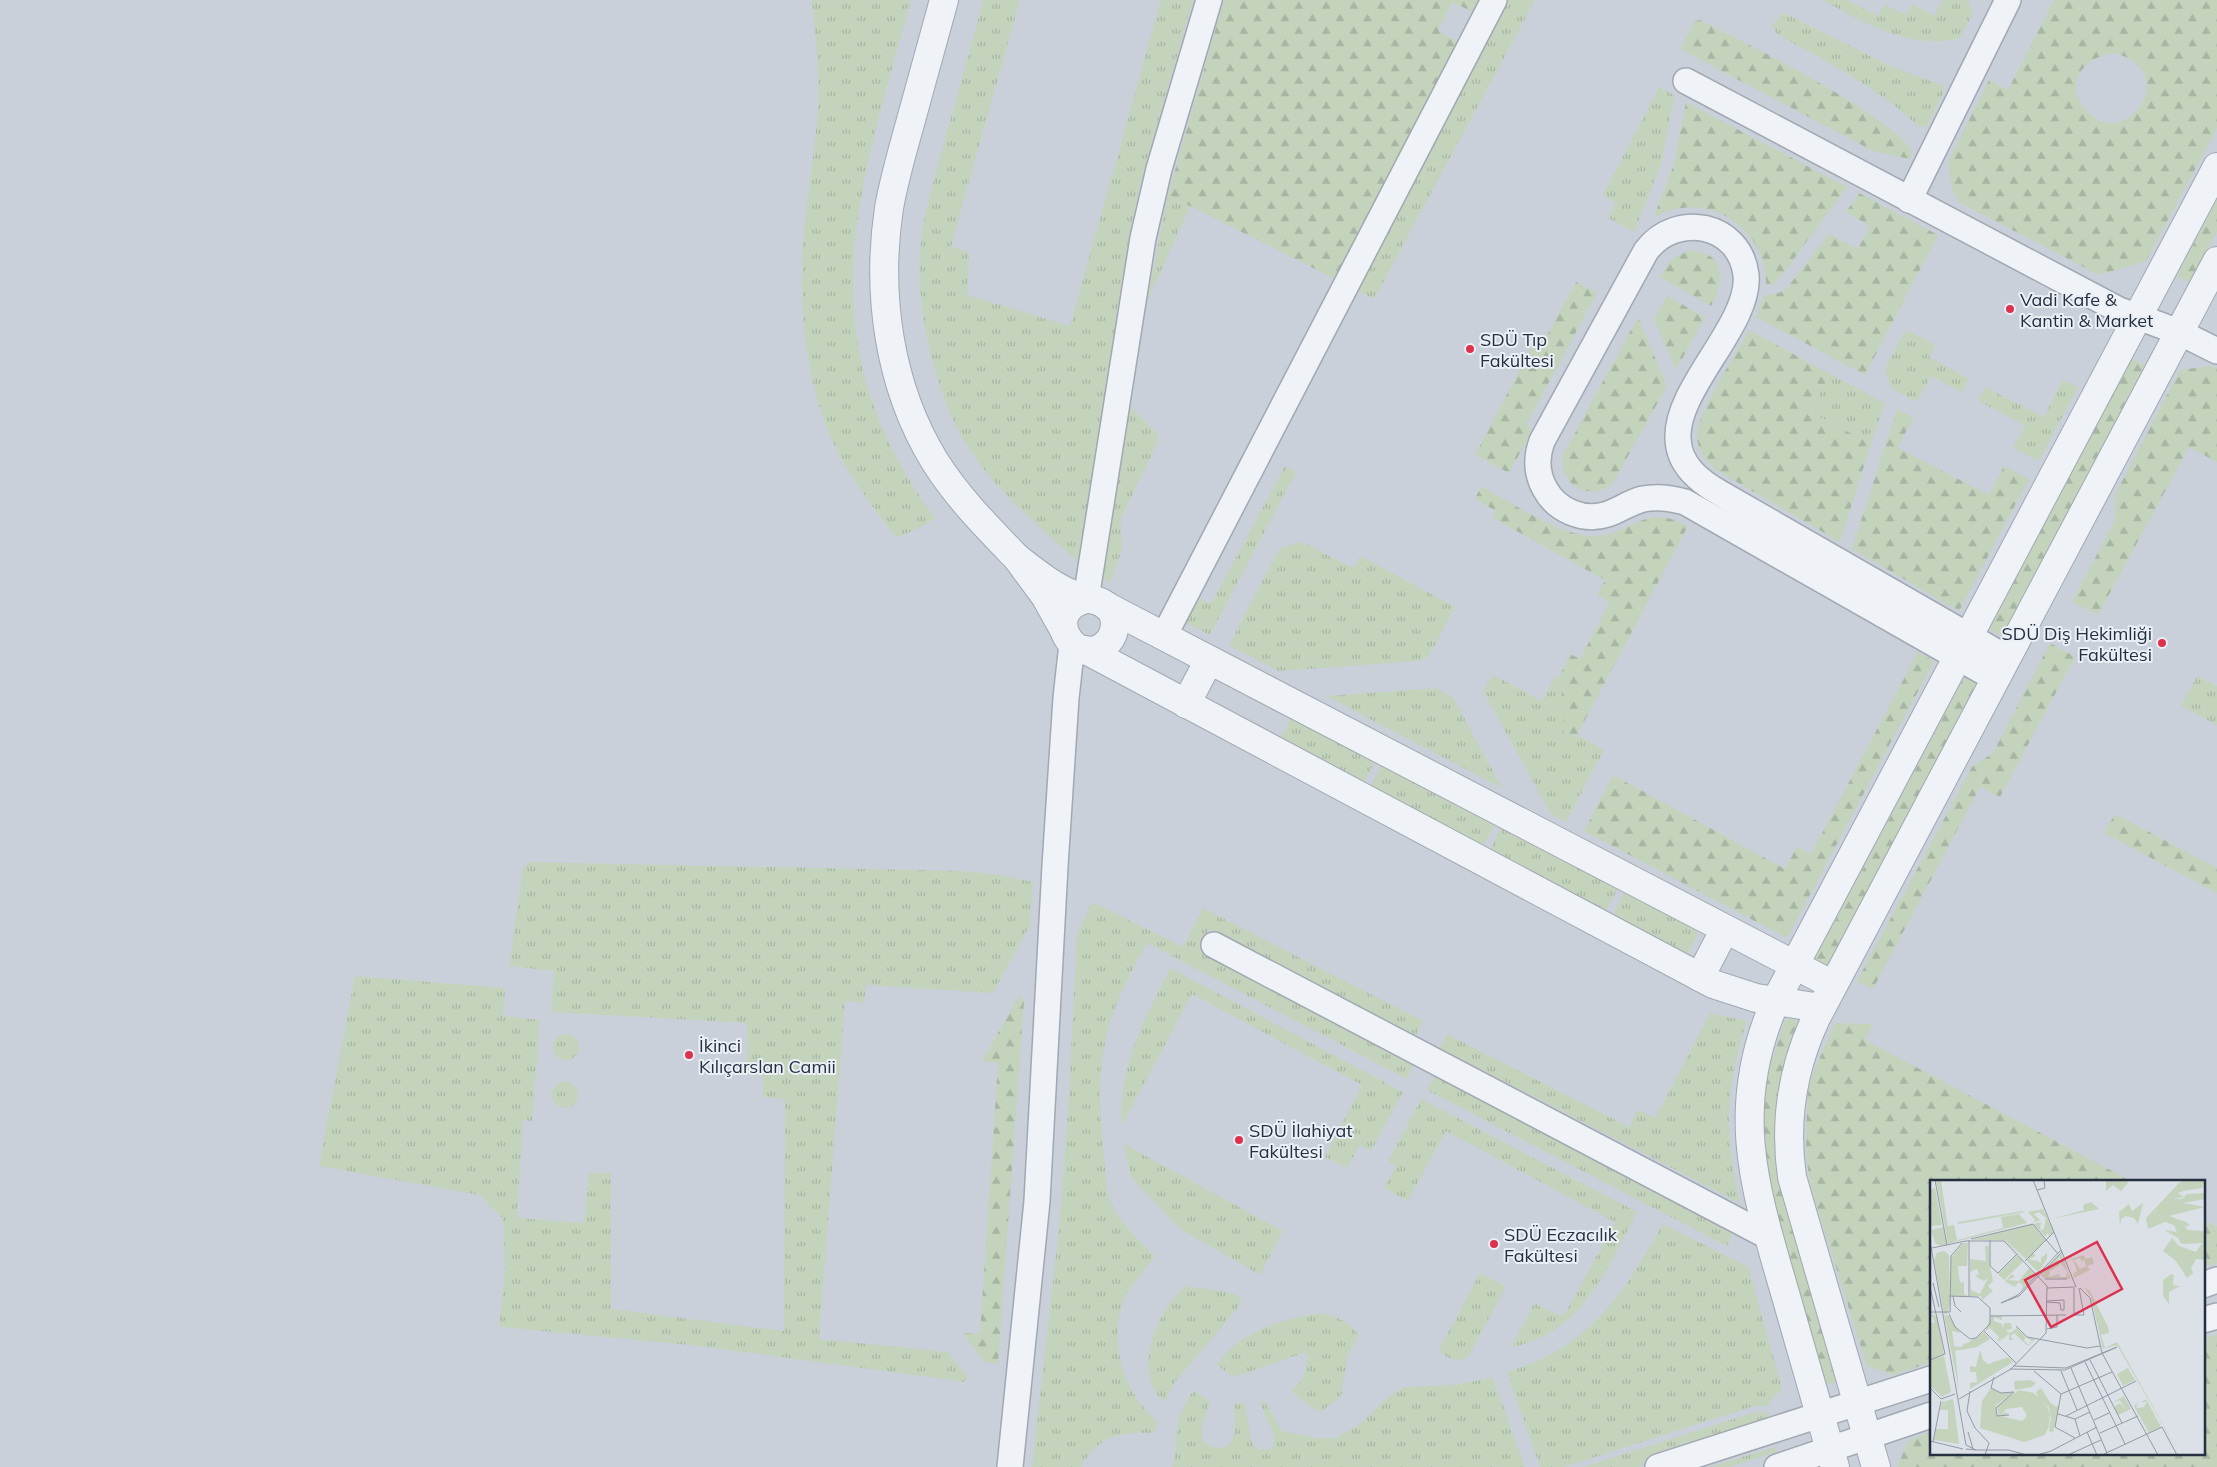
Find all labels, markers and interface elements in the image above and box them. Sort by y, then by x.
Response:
place label: Vadi Kafe & Kantin & Market [2020,288,2153,332]
marker: Vadi Kafe & Kantin & Market [2004,303,2016,315]
place label: SDÜ Tıp Fakültesi [1480,328,1554,372]
marker: SDÜ Tıp Fakültesi [1464,343,1476,355]
place label: SDÜ Diş Hekimliği Fakültesi [2002,622,2152,666]
marker: SDÜ Diş Hekimliği Fakültesi [2156,637,2168,649]
place label: İkinci Kılıçarslan Camii [699,1034,836,1078]
marker: İkinci Kılıçarslan Camii [683,1049,695,1061]
place label: SDÜ İlahiyat Fakültesi [1249,1119,1353,1163]
marker: SDÜ İlahiyat Fakültesi [1233,1134,1245,1146]
inset map [1930,1180,2204,1454]
place label: SDÜ Eczacılık Fakültesi [1504,1223,1618,1267]
marker: SDÜ Eczacılık Fakültesi [1488,1238,1500,1250]

